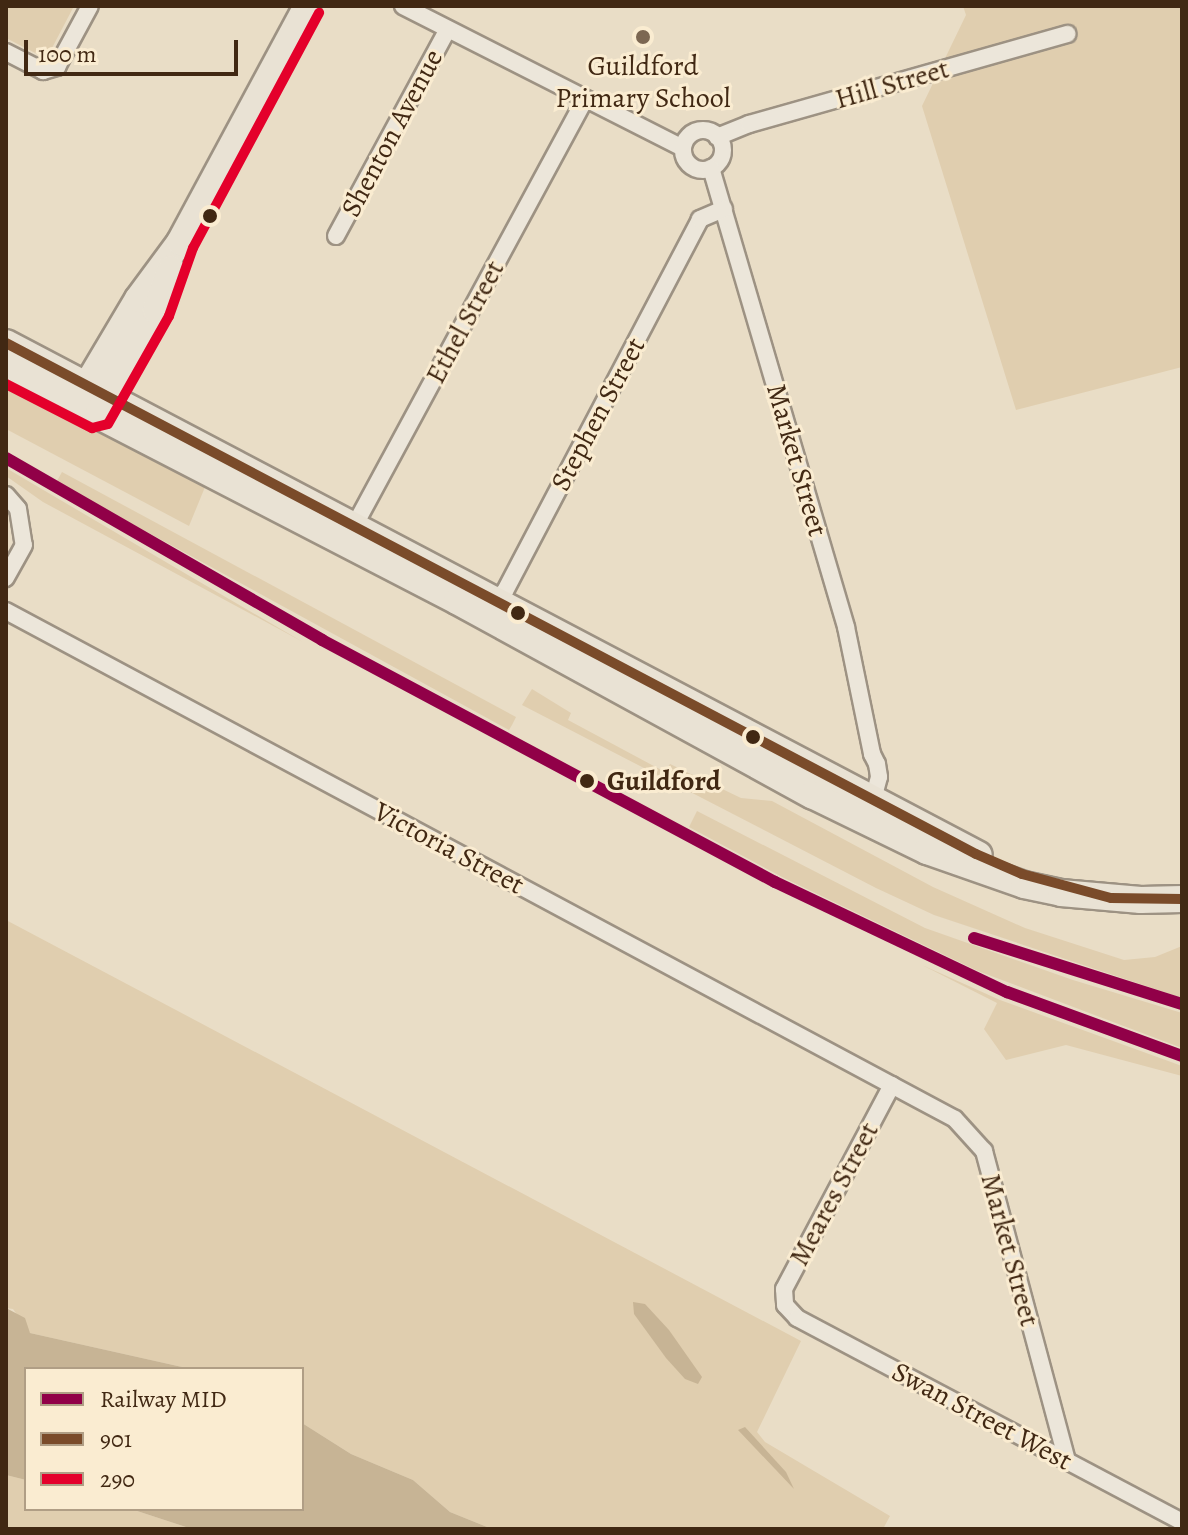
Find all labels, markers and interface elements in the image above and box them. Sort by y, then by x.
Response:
scale bar [28,24,242,74]
marker: Guildford Primary School [634,28,652,46]
text: 100 m [38,38,97,70]
street label: Shenton Avenue [334,44,450,222]
place label: Guildford Primary School [555,49,731,115]
street label: Hill Street [831,52,953,116]
unlabelled marker [202,208,218,224]
street label: Ethel Street [419,255,511,389]
street label: Stephen Street [544,332,652,496]
street label: Market Street [759,380,835,540]
unlabelled marker [510,605,526,621]
unlabelled marker [745,729,761,745]
place label: Guildford [607,764,721,798]
marker: Guildford [574,768,600,794]
street label: Victoria Street [368,794,530,902]
street label: Meares Street [782,1117,886,1271]
street label: Market Street [973,1170,1047,1330]
street label: Swan Street West [886,1354,1078,1478]
legend [24,1367,304,1511]
text: Railway MID [100,1383,227,1415]
text: 901 [100,1423,132,1455]
text: 290 [100,1463,135,1495]

